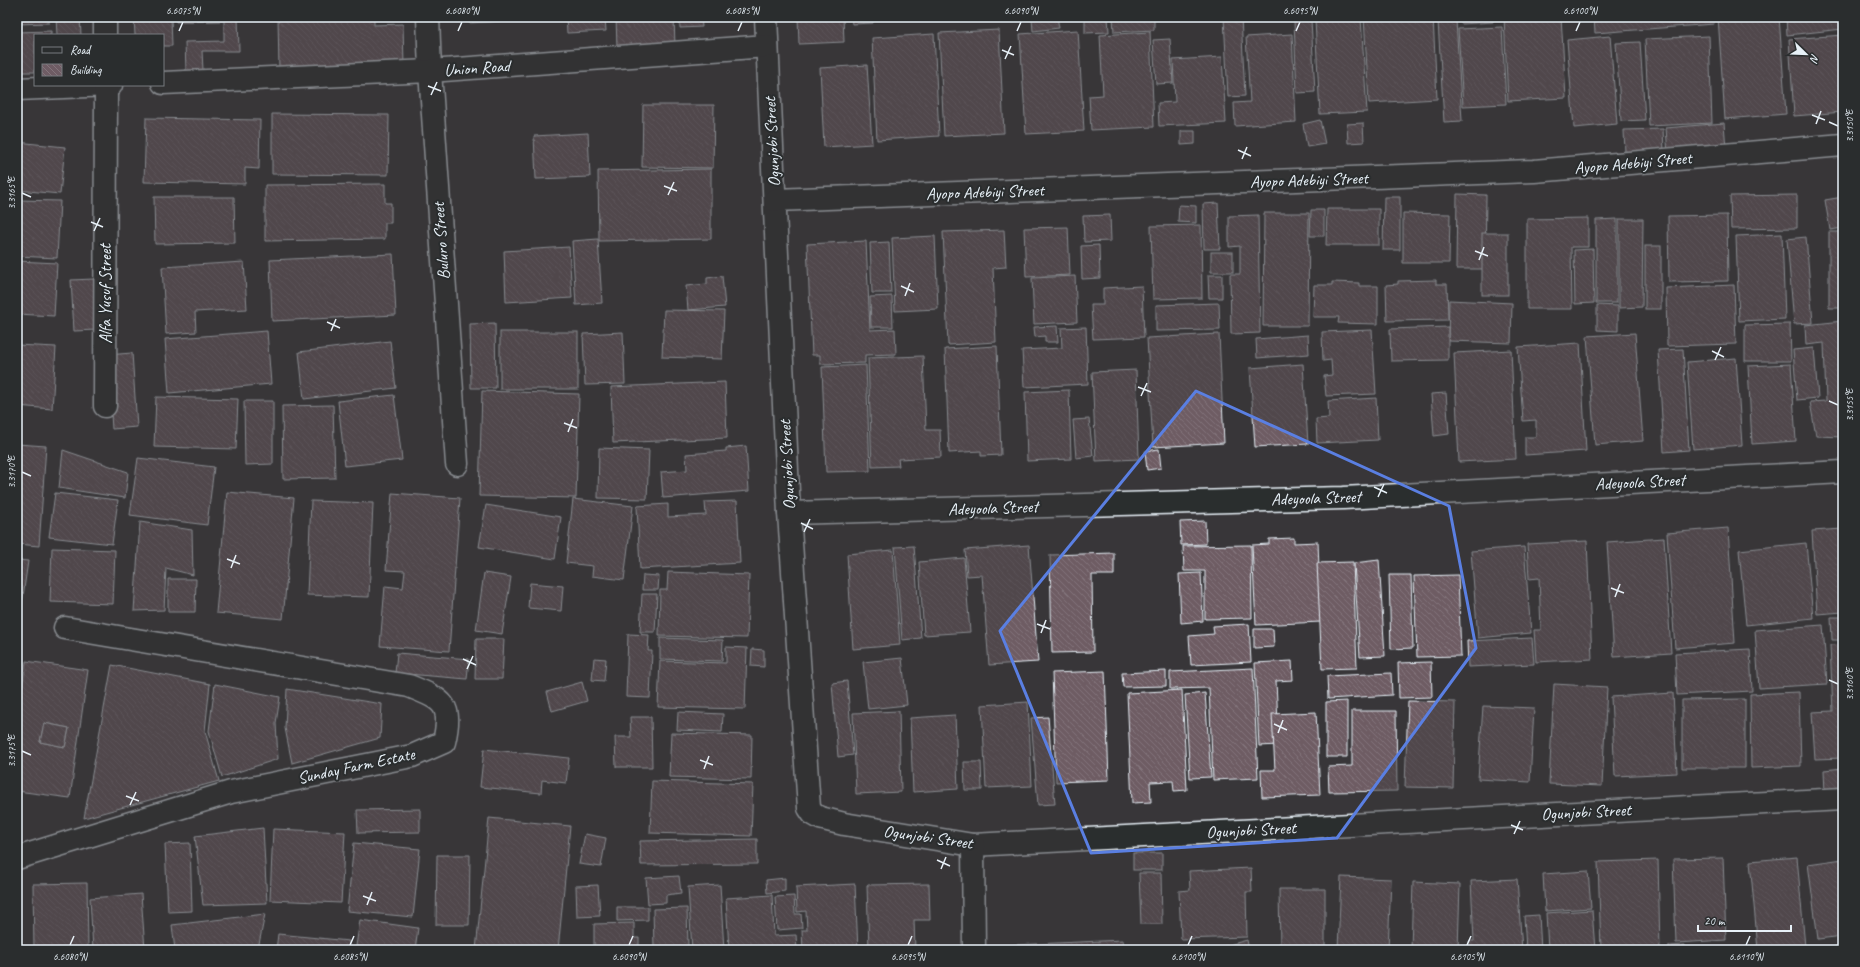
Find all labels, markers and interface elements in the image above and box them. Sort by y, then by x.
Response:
text: 6.6075°N [166,4,202,17]
text: 6.6080°N [445,4,481,17]
text: 6.6085°N [725,4,761,17]
text: 6.6090°N [1004,4,1040,17]
text: 6.6095°N [1283,4,1319,17]
text: 6.6100°N [1563,4,1599,17]
legend [34,34,164,86]
north arrow [1786,34,1826,74]
text: Road [70,42,92,58]
text: N [1807,52,1823,66]
street label: Union Road [443,55,513,81]
text: Building [70,62,102,78]
street label: Ogunjobi Street [759,94,785,187]
text: 3.3150°E [1843,108,1856,142]
street label: Ayopo Adebiyi Street [1573,147,1695,179]
street label: Ayopo Adebiyi Street [1250,167,1371,193]
text: 3.3165°E [5,175,18,209]
street label: Ayopo Adebiyi Street [926,179,1047,205]
street label: Buluro Street [428,199,454,280]
street label: Alfa Yusuf Street [95,242,116,344]
text: 3.3155°E [1843,387,1856,421]
street label: Ogunjobi Street [774,417,800,510]
text: 3.3170°E [5,454,18,488]
street label: Adeyoola Street [1595,469,1688,495]
street label: Adeyoola Street [1271,486,1364,510]
street label: Adeyoola Street [948,496,1041,520]
text: 3.3160°E [1843,666,1856,700]
text: 3.3175°E [5,733,18,767]
street label: Sunday Farm Estate [296,743,418,789]
street label: Ogunjobi Street [1541,799,1634,825]
street label: Ogunjobi Street [1206,817,1299,843]
street label: Ogunjobi Street [882,820,976,854]
scale bar [1698,907,1791,933]
text: 20 m [1704,913,1726,929]
text: 6.6080°N [53,950,89,963]
text: 6.6085°N [333,950,369,963]
text: 6.6090°N [612,950,648,963]
text: 6.6095°N [891,950,927,963]
text: 6.6100°N [1171,950,1207,963]
text: 6.6105°N [1450,950,1486,963]
text: 6.6110°N [1729,950,1765,963]

